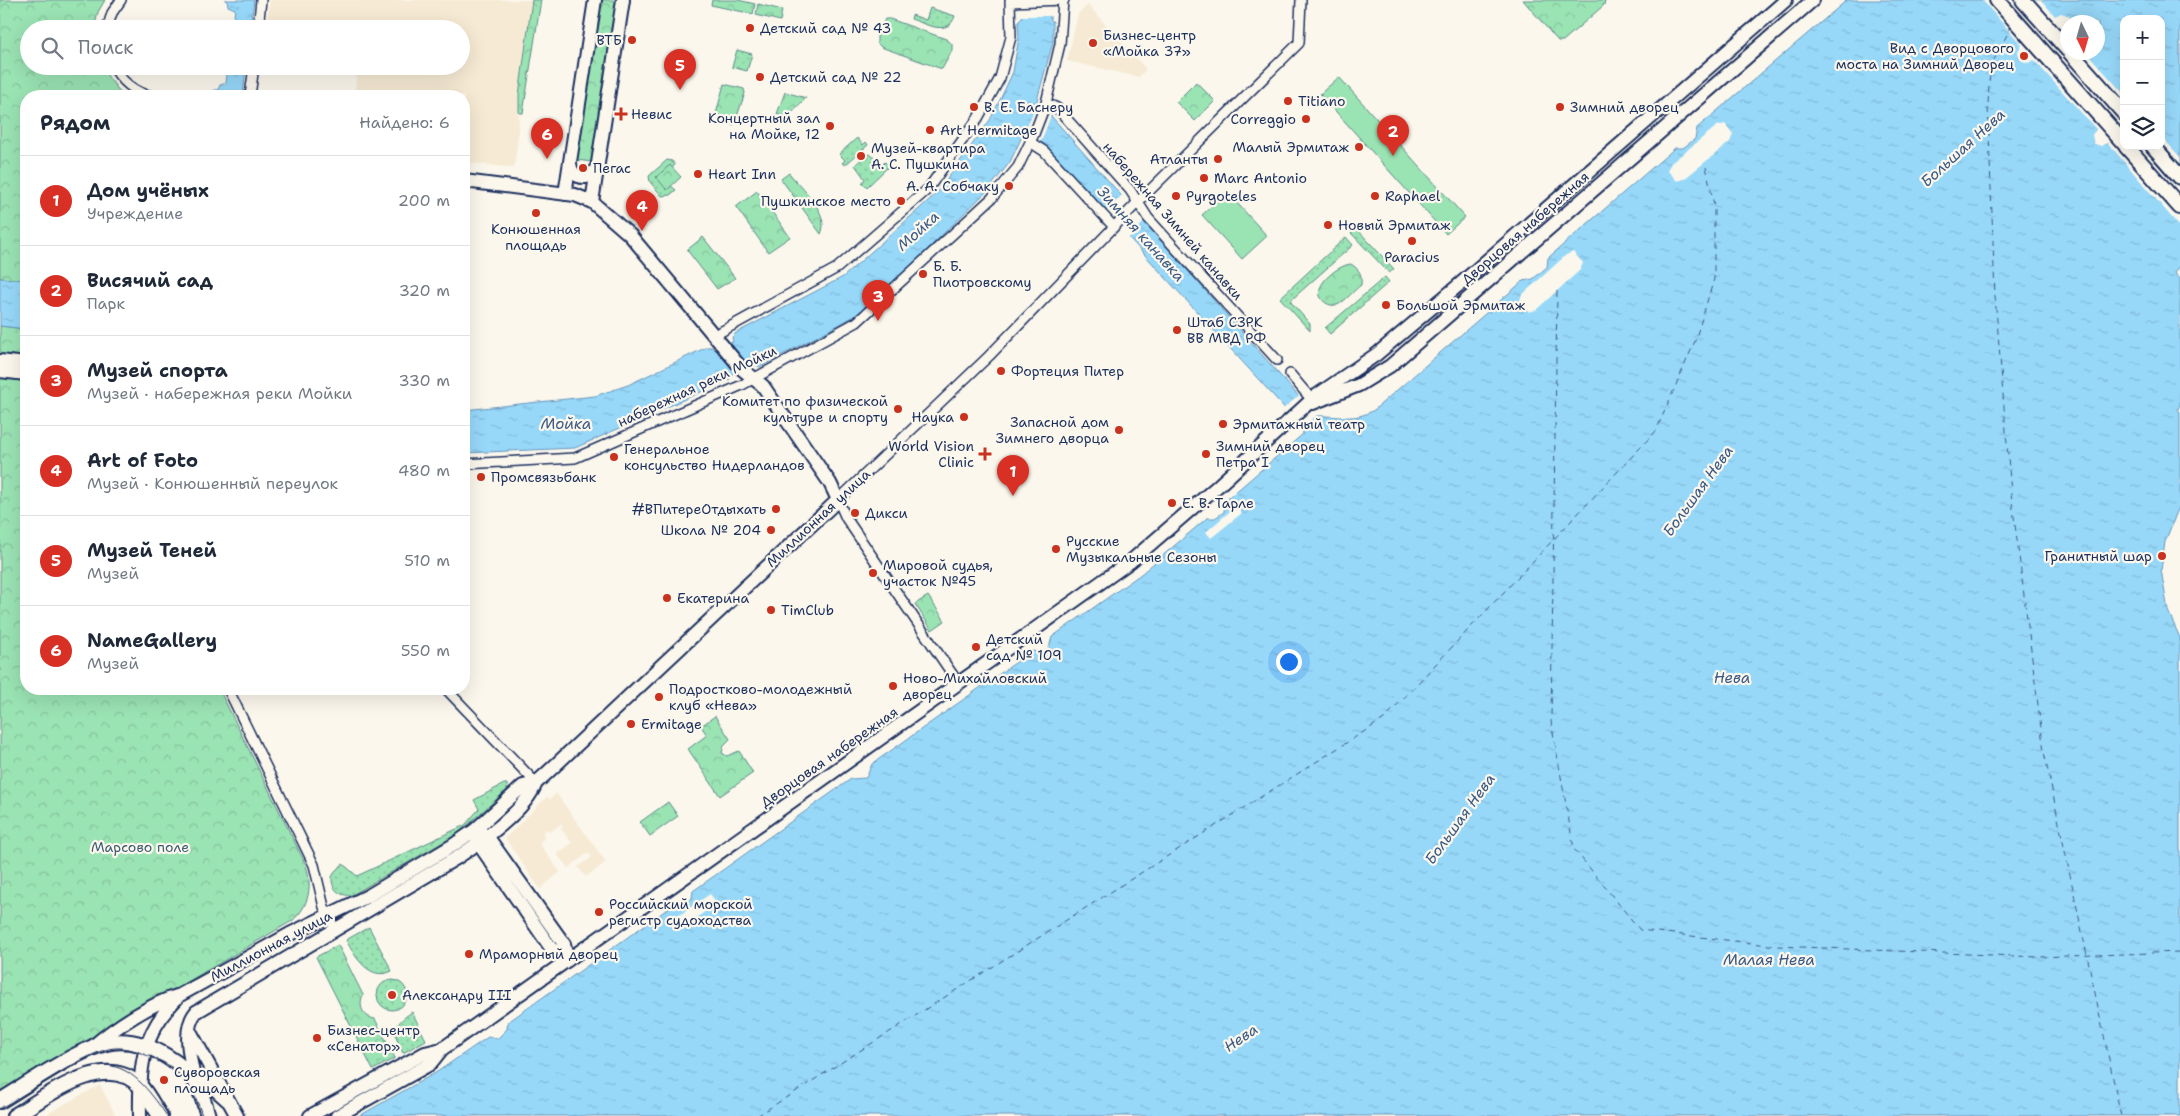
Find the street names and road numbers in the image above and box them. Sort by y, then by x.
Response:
street label: набережная Зимней канавки [1099,138,1247,304]
street label: Дворцовая набережная [1457,167,1593,289]
street label: набережная реки Мойки [615,341,779,431]
street label: Миллионная улица [762,465,874,571]
street label: Дворцовая набережная [757,703,901,811]
street label: Миллионная улица [207,906,335,986]

